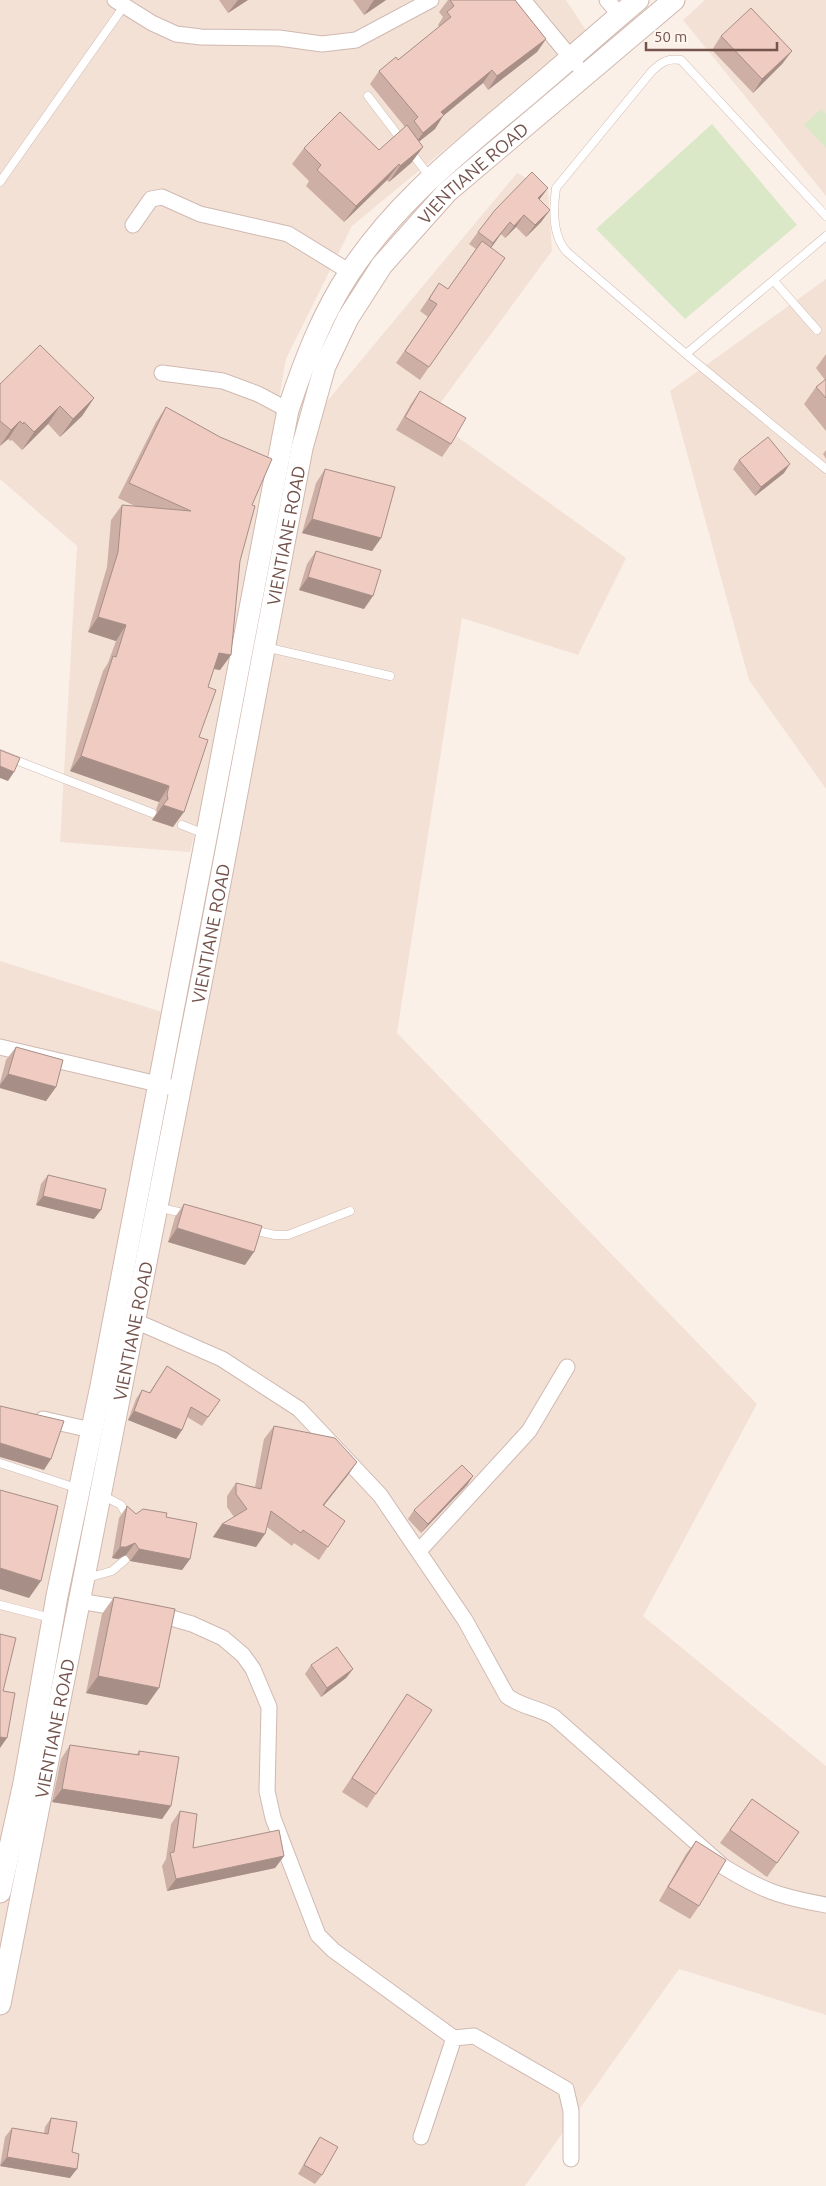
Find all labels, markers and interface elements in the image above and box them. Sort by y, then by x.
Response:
scale bar [646,20,777,52]
text: 50 m [654,28,687,45]
street label: VIENTIANE ROAD [414,118,532,228]
street label: VIENTIANE ROAD [263,464,308,607]
street label: VIENTIANE ROAD [187,862,233,1005]
street label: VIENTIANE ROAD [109,1259,156,1402]
street label: VIENTIANE ROAD [31,1657,78,1800]

